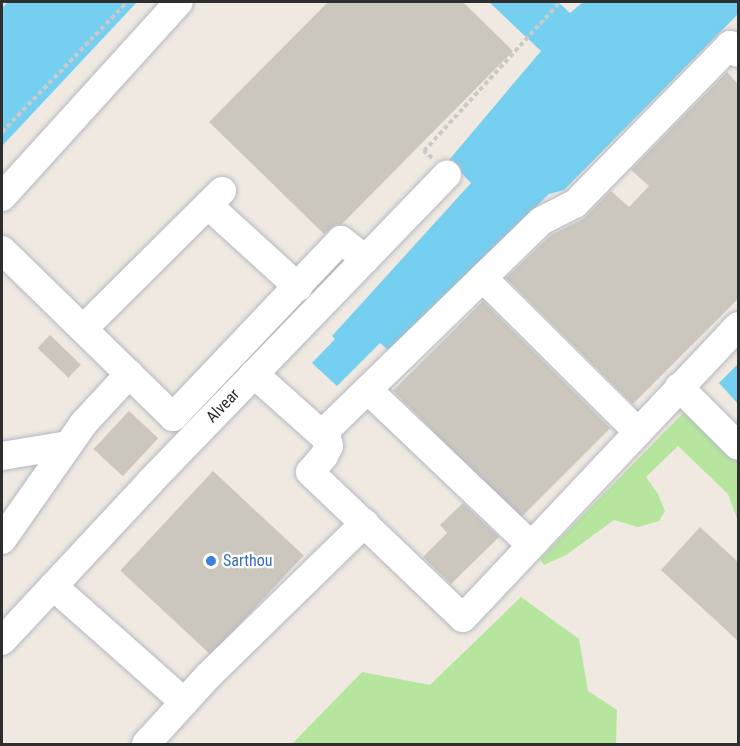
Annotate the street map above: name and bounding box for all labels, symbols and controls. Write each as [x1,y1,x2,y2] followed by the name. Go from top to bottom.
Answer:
[202,385,244,427] street label: Alvear
[223,551,272,571] place label: Sarthou
[204,554,218,568] marker: Sarthou

